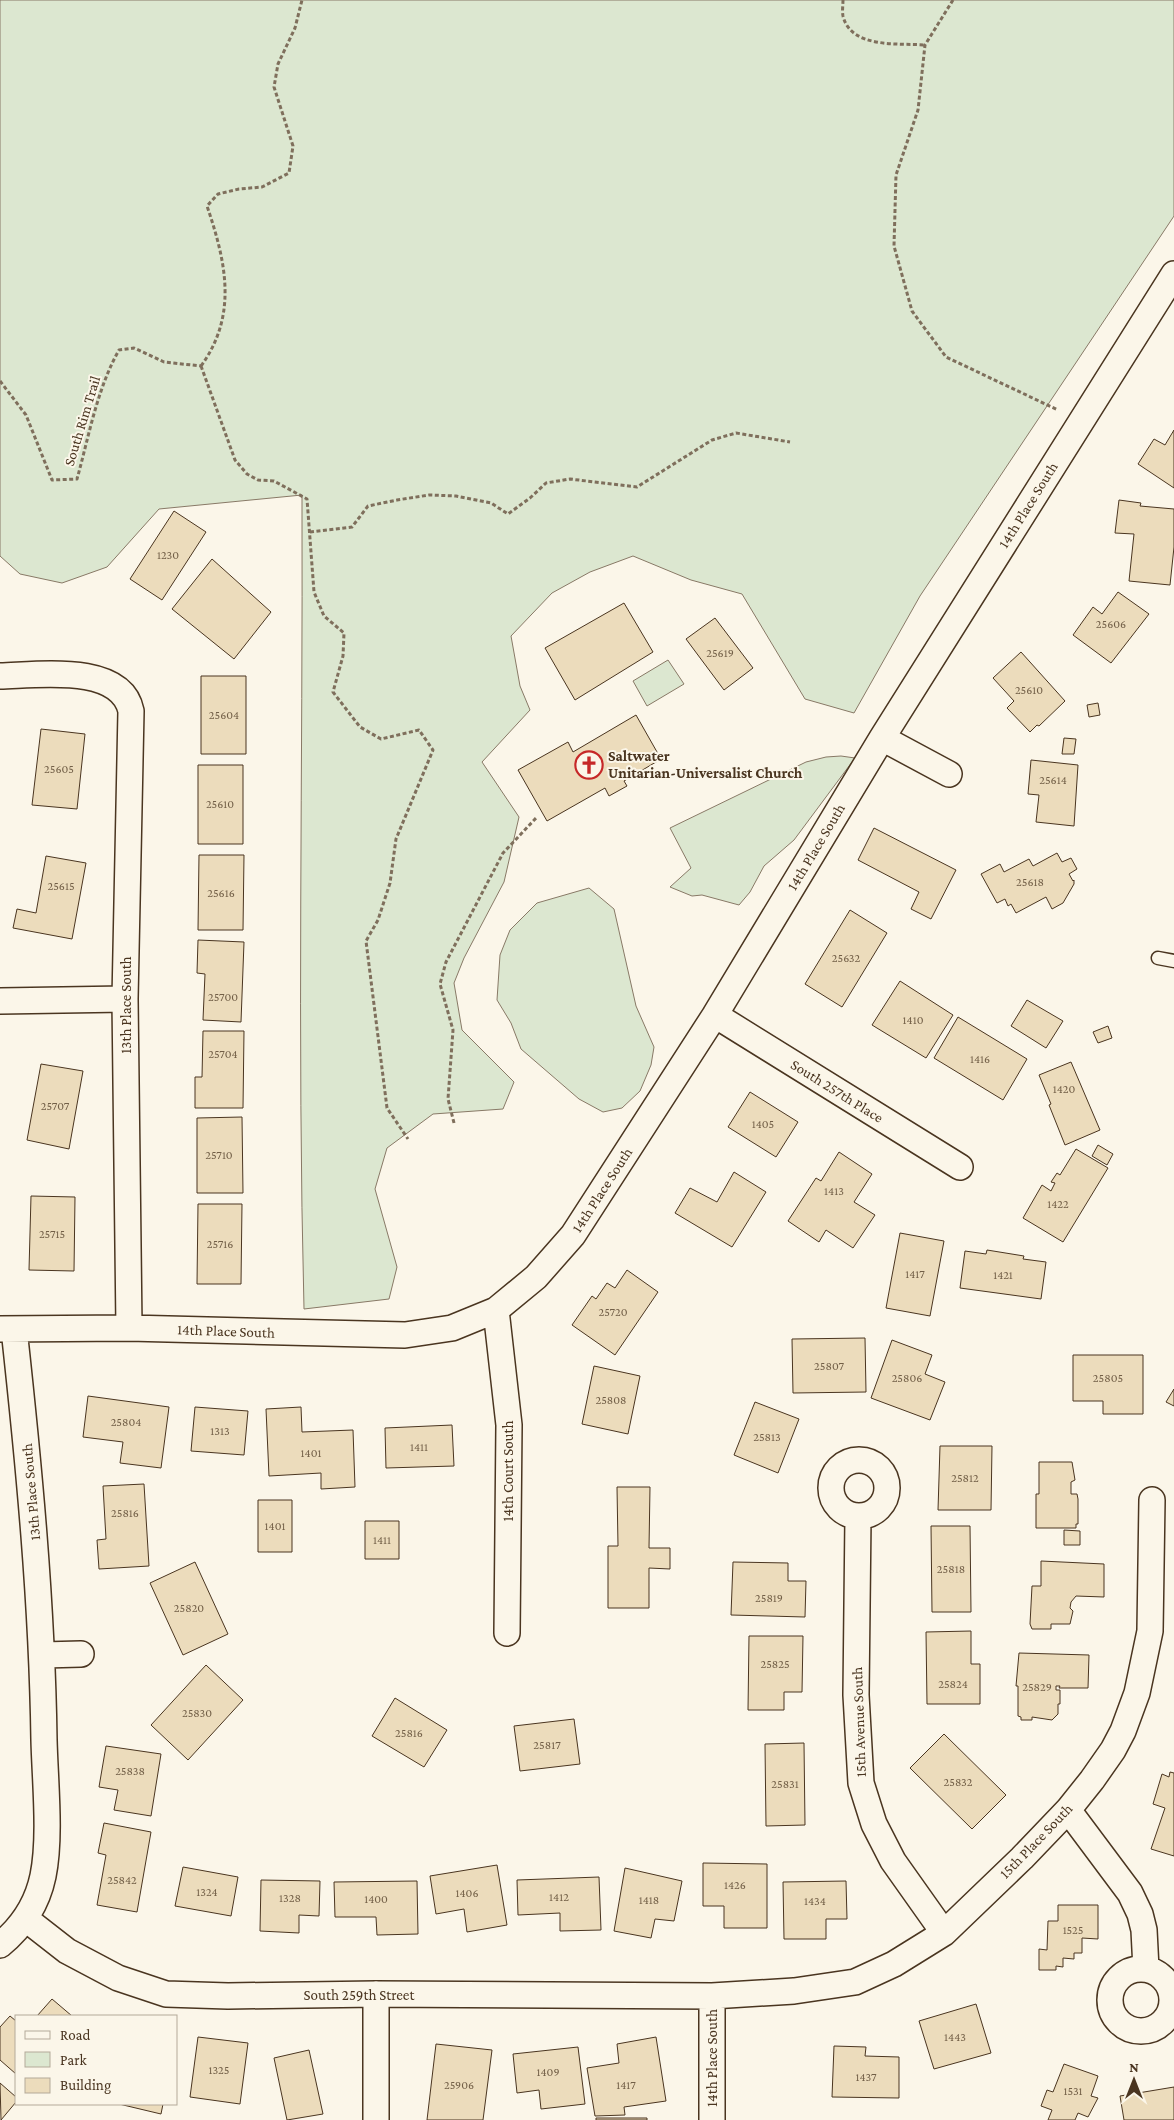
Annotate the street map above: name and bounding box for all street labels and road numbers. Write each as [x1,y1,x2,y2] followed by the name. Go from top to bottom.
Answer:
[61,374,103,468] street label: South Rim Trail
[995,459,1061,551] street label: 14th Place South
[784,801,848,893] street label: 14th Place South
[118,956,134,1054] street label: 13th Place South
[788,1056,886,1126] street label: South 257th Place
[569,1145,635,1235] street label: 14th Place South
[177,1321,275,1341] street label: 14th Place South
[500,1420,516,1522] street label: 14th Court South
[19,1443,43,1541] street label: 13th Place South
[849,1667,869,1777] street label: 15th Avenue South
[996,1800,1076,1882] street label: 15th Place South
[304,1987,415,2003] street label: South 259th Street
[704,2009,720,2107] street label: 14th Place South

